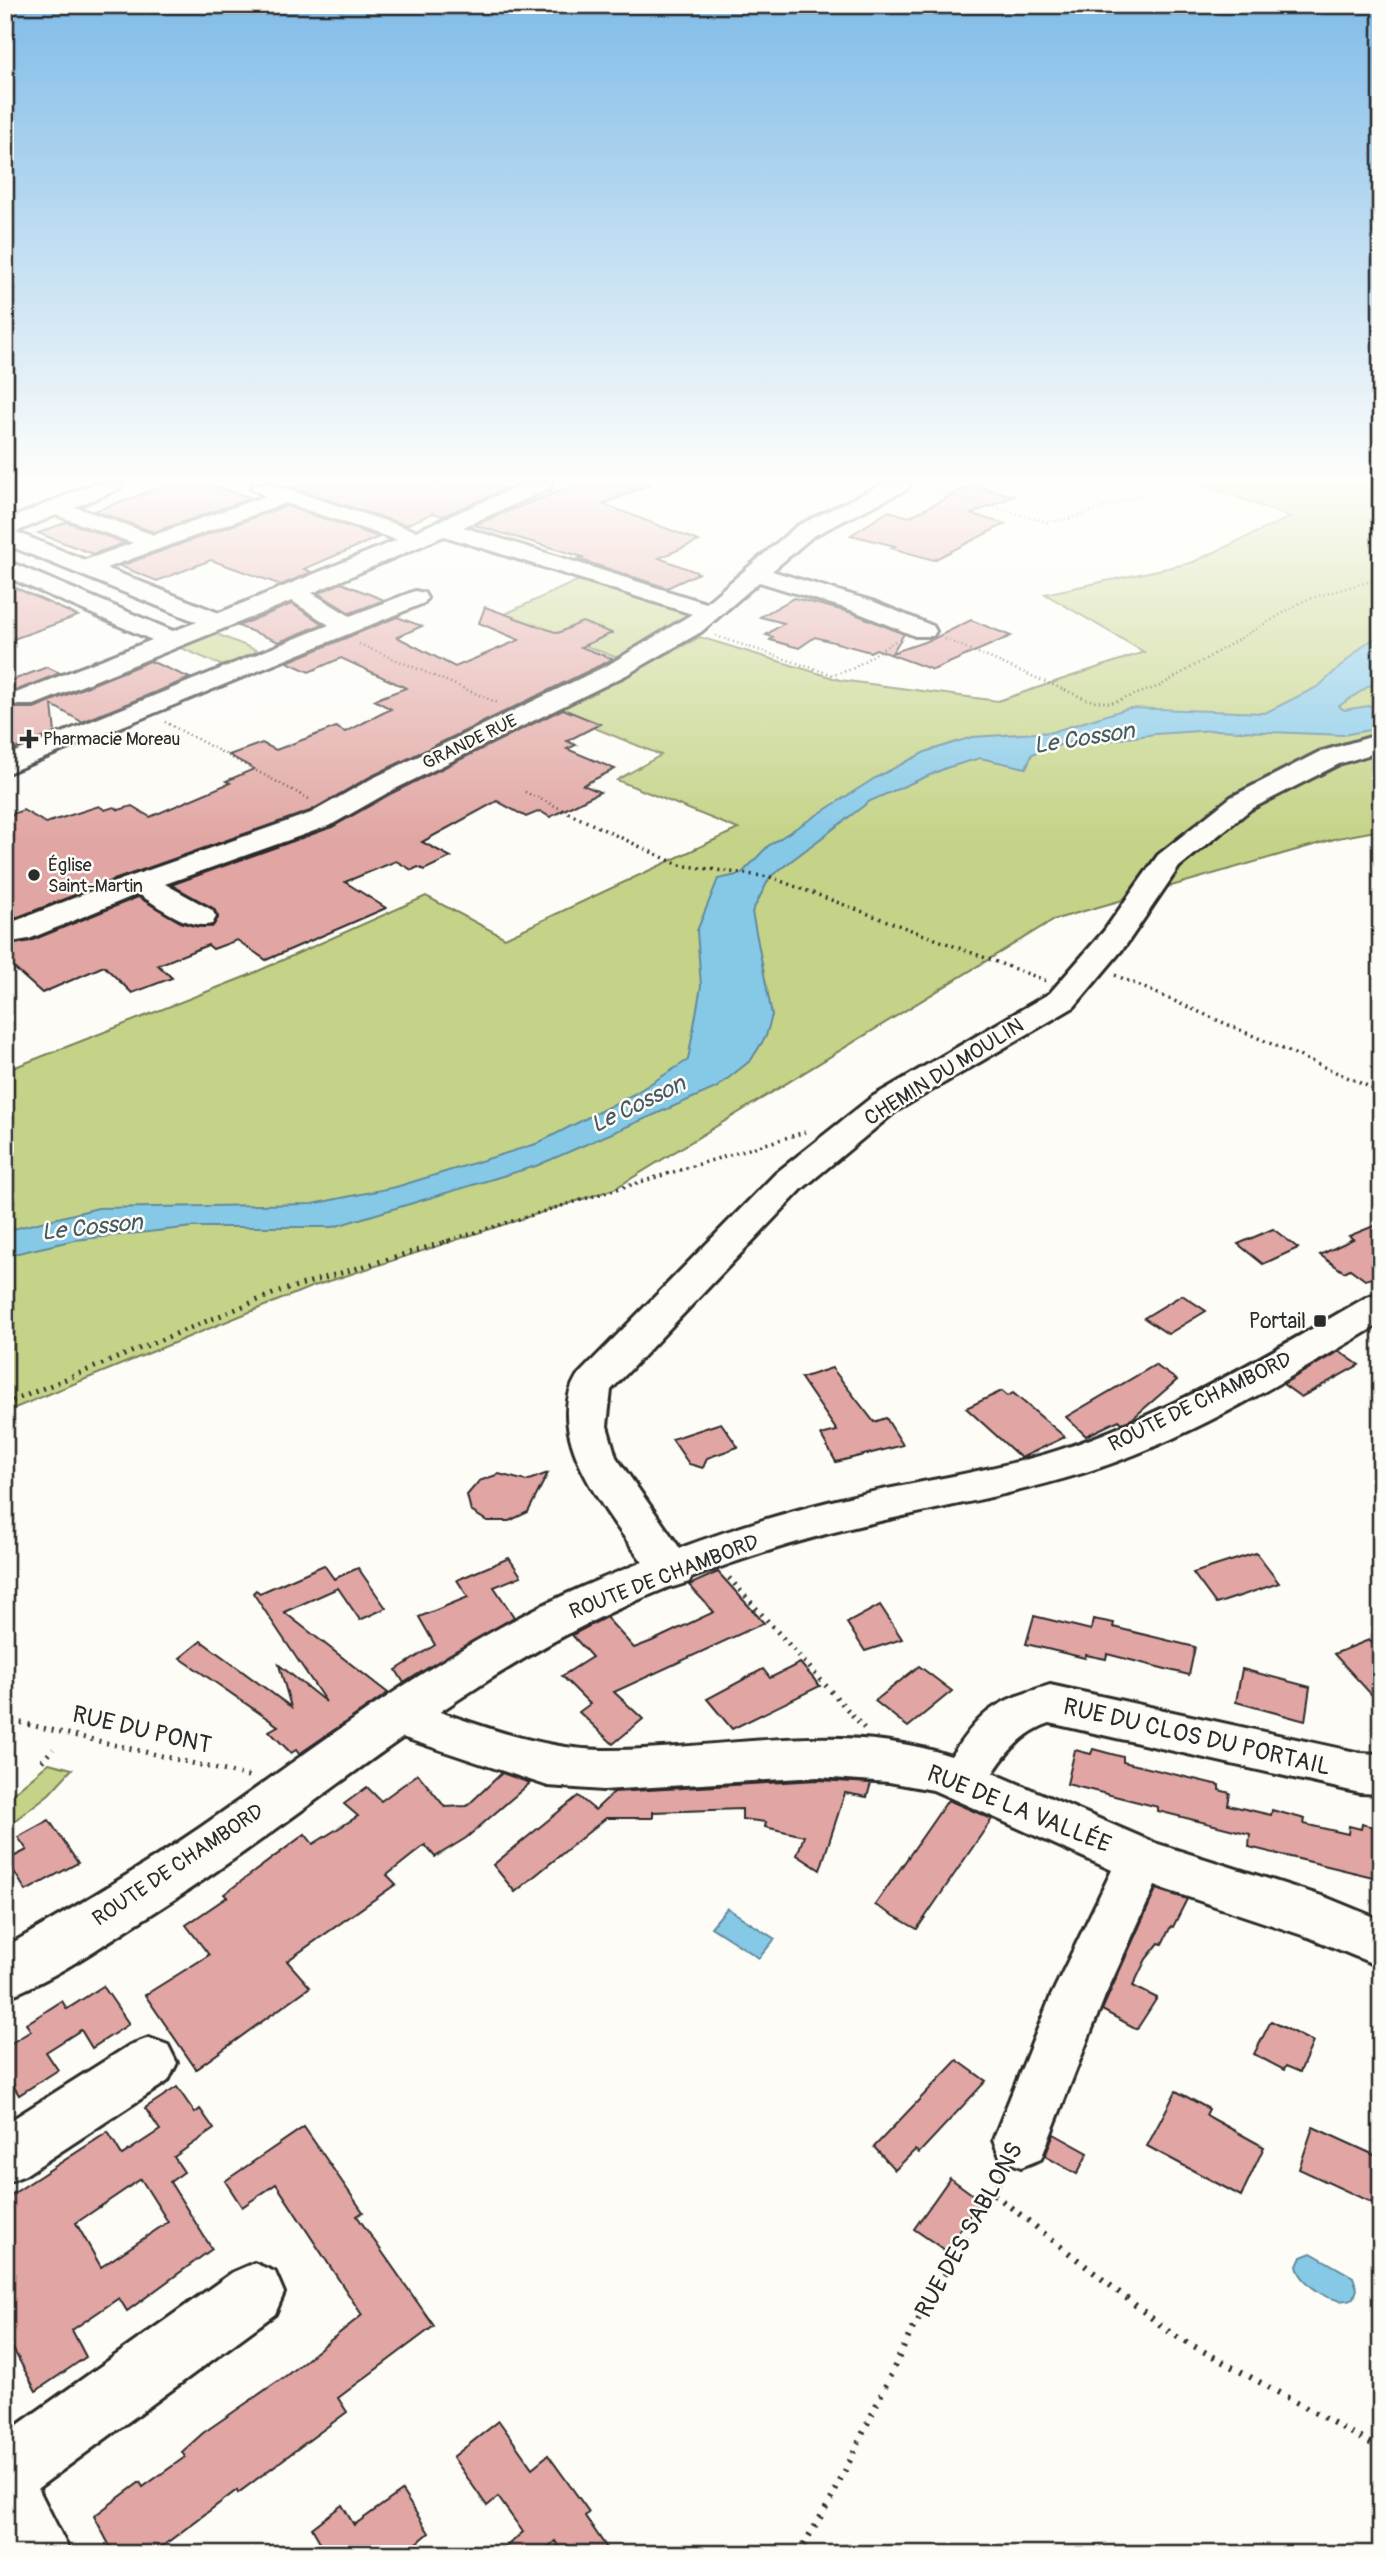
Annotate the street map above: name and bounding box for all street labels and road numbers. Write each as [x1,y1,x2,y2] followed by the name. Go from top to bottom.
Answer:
[419,709,521,775] street label: GRANDE RUE
[859,1012,1029,1132] street label: CHEMIN DU MOULIN
[1104,1346,1296,1458] street label: ROUTE DE CHAMBORD
[565,1528,763,1626] street label: ROUTE DE CHAMBORD
[1061,1692,1333,1782] street label: RUE DU CLOS DU PORTAIL
[70,1700,214,1760] street label: RUE DU PONT
[923,1759,1115,1859] street label: RUE DE LA VALLÉE
[87,1798,269,1932] street label: ROUTE DE CHAMBORD
[909,2137,1029,2323] street label: RUE DES SABLONS

